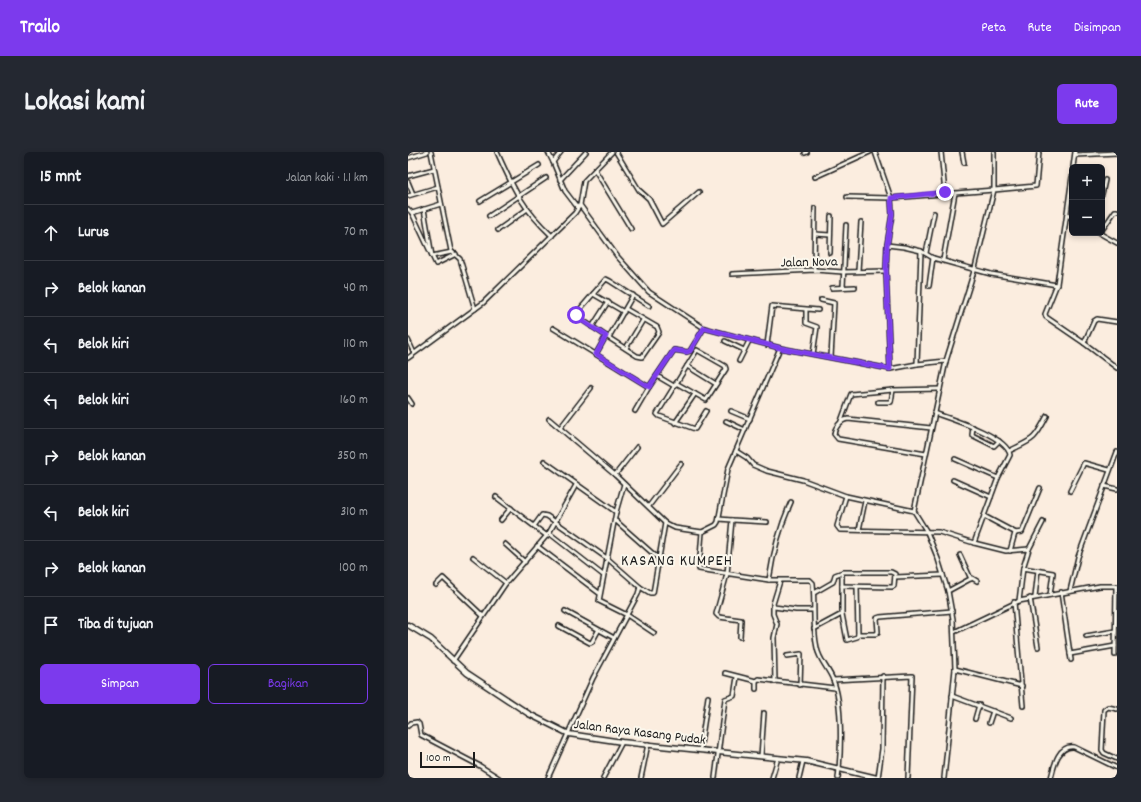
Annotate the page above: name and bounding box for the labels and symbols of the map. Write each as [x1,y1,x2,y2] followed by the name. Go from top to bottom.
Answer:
[936,183,954,201] route end
[780,252,838,273] street label: Jalan Nova
[567,306,585,324] route start
[621,550,733,573] district label: KASANG KUMPEH
[573,715,707,751] street label: Jalan Raya Kasang Pudak
[420,750,475,769] scale bar

